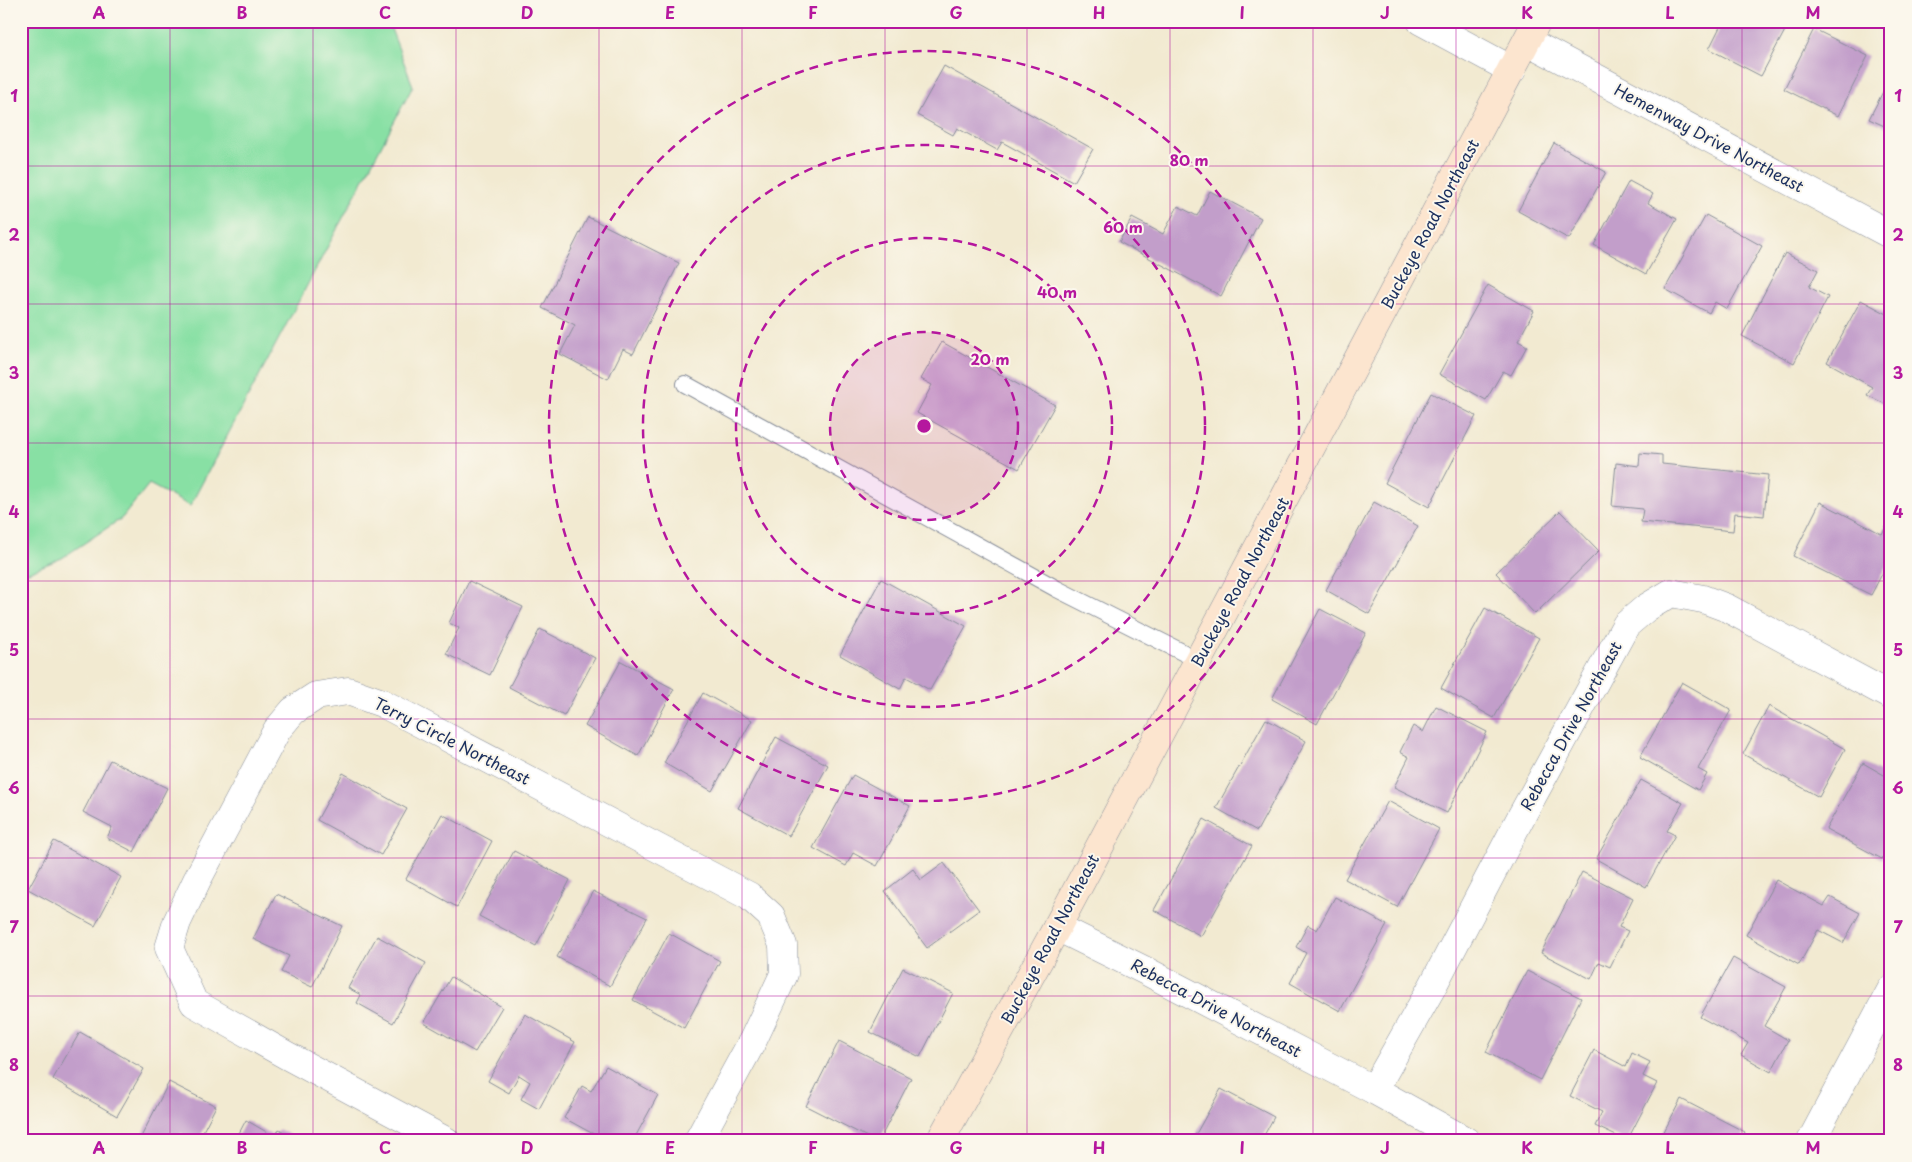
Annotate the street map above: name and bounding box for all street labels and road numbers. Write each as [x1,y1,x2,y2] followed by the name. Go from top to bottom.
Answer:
[1610,77,1809,197] street label: Hemenway Drive Northeast
[1374,134,1484,313] street label: Buckeye Road Northeast
[1184,492,1294,671] street label: Buckeye Road Northeast
[1513,636,1627,815] street label: Rebecca Drive Northeast
[370,690,535,790] street label: Terry Circle Northeast
[994,849,1104,1028] street label: Buckeye Road Northeast
[1127,952,1306,1062] street label: Rebecca Drive Northeast

